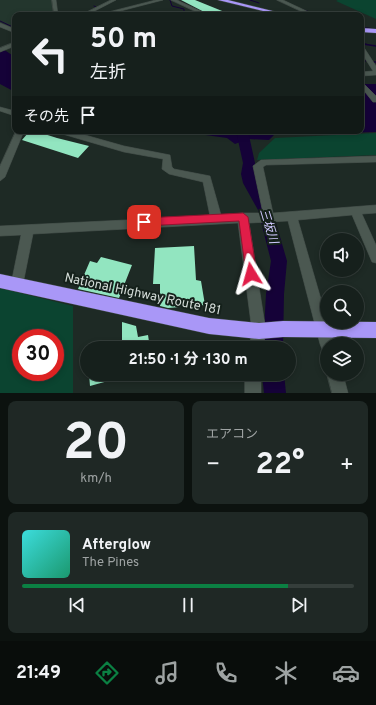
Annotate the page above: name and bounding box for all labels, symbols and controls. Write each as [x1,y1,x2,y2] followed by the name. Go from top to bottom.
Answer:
[90,22,157,58] text: 50 m
[24,28,76,80] icon: left
[90,62,126,85] text: 左折
[77,104,99,126] icon: arrive
[24,108,69,127] text: その先
[127,205,161,239] pin
[255,207,282,248] water label: 三坂川
[133,211,155,233] icon: arrive
[320,233,364,381] map controls
[320,233,364,277] button: sound
[230,253,272,295] position arrow
[63,271,222,319] street label: National Highway Route 181
[320,285,364,329] button: search
[12,329,64,381] speed limit sign: 30
[320,337,364,381] button: layers
[128,351,248,370] text: 21:50 · 1 分 · 130 m
[63,412,129,478] text: 20
[206,427,258,443] text: エアコン
[255,447,305,484] text: 22°
[206,452,220,479] text: −
[340,452,354,479] text: +
[80,471,112,487] text: km/h
[82,536,151,555] text: Afterglow
[82,555,139,571] text: The Pines
[66,594,88,616] icon: previous
[177,594,199,616] icon: pause
[288,594,310,616] icon: next
[93,659,121,687] icon: directions
[153,659,181,687] icon: music
[212,659,240,687] icon: phone
[272,659,300,687] icon: climate
[332,659,360,687] icon: car
[16,662,61,685] text: 21:49

